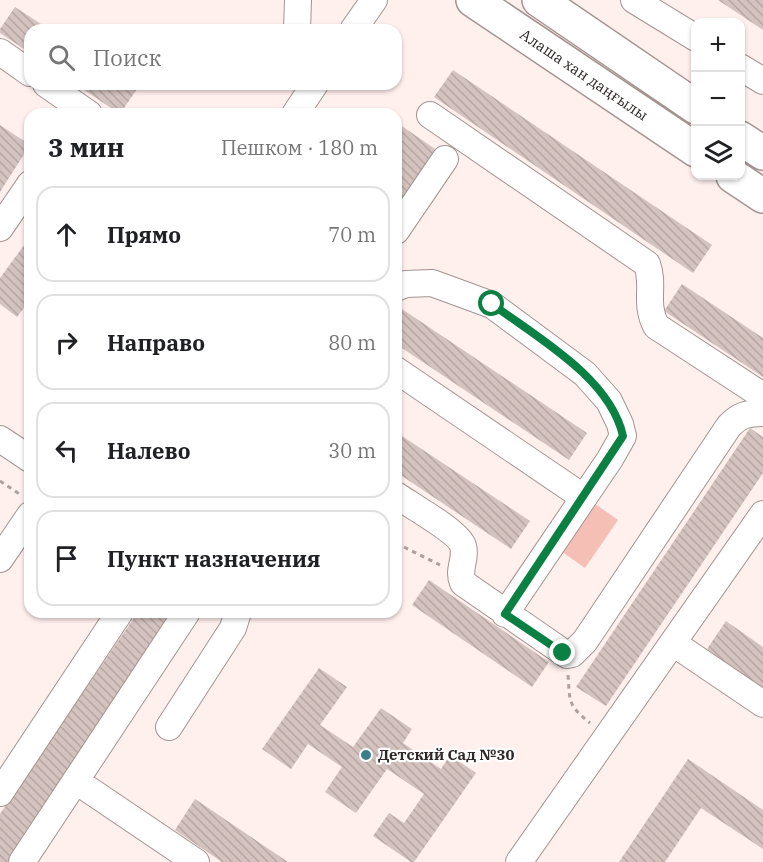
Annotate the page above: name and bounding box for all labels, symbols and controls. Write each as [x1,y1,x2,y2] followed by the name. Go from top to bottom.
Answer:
[691,18,745,180] map controls
[691,18,745,72] button: +
[24,24,402,90] search box
[517,25,652,125] street label: Алаша хан даңғылы
[45,41,78,74] icon: search
[93,43,161,72] text: Поиск
[691,72,745,126] button: −
[691,126,745,180] button: layers
[48,130,124,164] text: 3 мин
[221,134,378,161] text: Пешком · 180 m
[50,218,83,251] icon: ahead
[107,220,181,249] text: Прямо
[328,221,376,248] text: 70 m
[478,290,504,316] route start
[50,326,83,359] icon: right
[107,328,205,357] text: Направо
[328,329,376,356] text: 80 m
[50,434,83,467] icon: left
[107,436,191,465] text: Налево
[328,437,376,464] text: 30 m
[50,542,83,575] icon: arrive
[107,544,321,573] text: Пункт назначения
[549,639,575,665] route end
[378,745,515,764] place label: Детский Сад №30
[359,748,373,762] marker: Детский Сад №30

